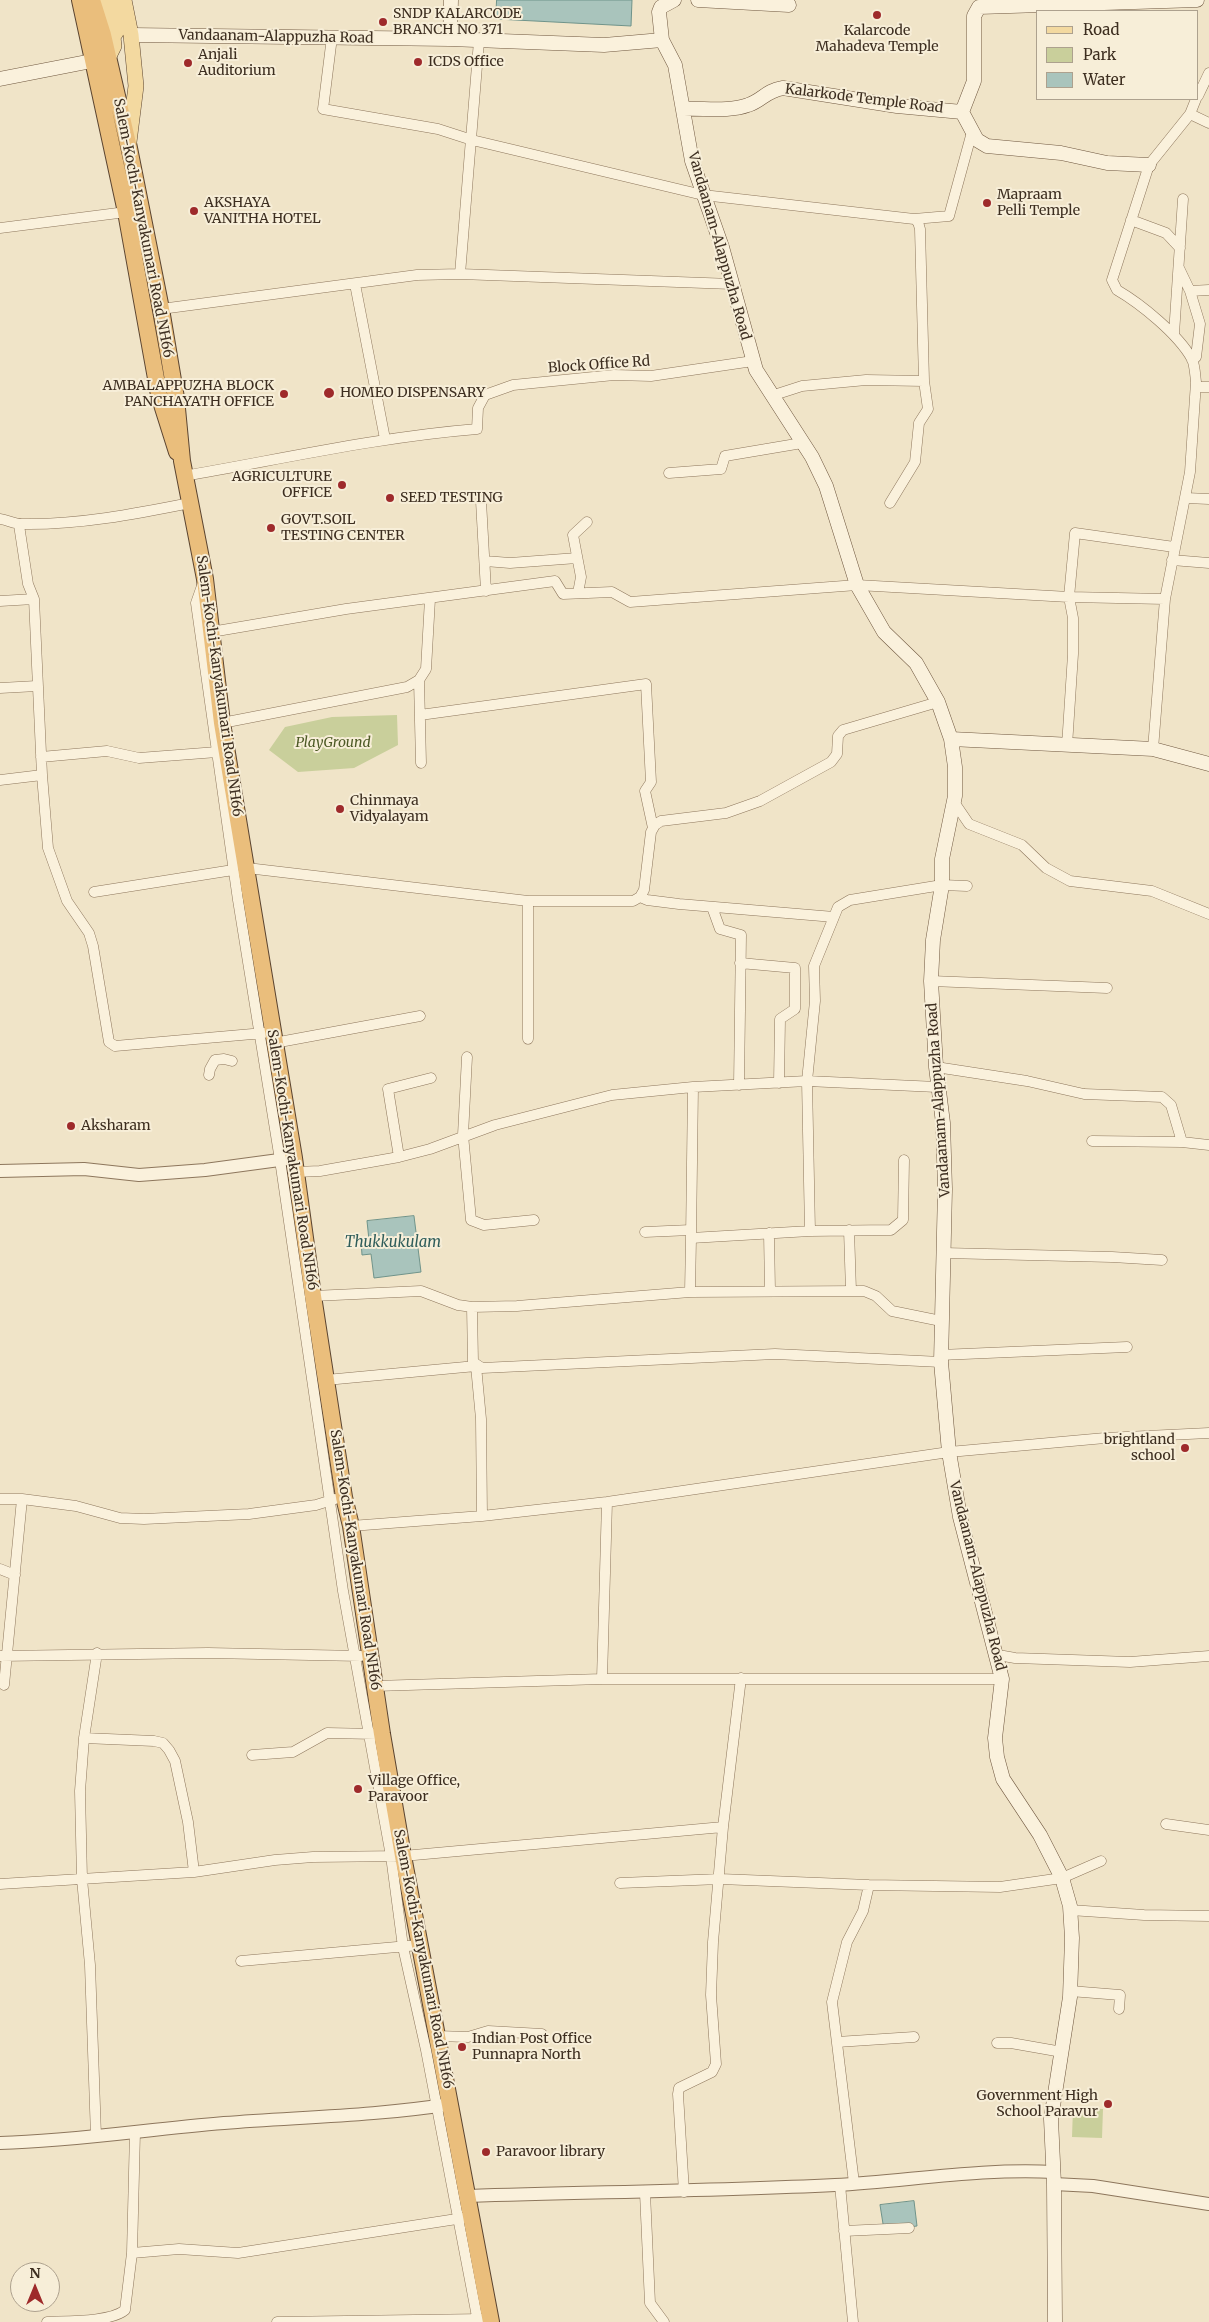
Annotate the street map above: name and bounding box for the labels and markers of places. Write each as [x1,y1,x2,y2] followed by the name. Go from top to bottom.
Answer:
[393,6,522,38] place label: SNDP KALARCODE BRANCH NO 371
[871,9,883,21] marker: Kalarcode Mahadeva Temple
[377,16,389,28] marker: SNDP KALARCODE BRANCH NO 371
[815,23,939,56] place label: Kalarcode Mahadeva Temple
[198,47,276,80] place label: Anjali Auditorium
[428,54,504,70] place label: ICDS Office
[412,56,424,68] marker: ICDS Office
[182,57,194,69] marker: Anjali Auditorium
[997,187,1080,220] place label: Mapraam Pelli Temple
[204,195,321,228] place label: AKSHAYA VANITHA HOTEL
[981,197,993,209] marker: Mapraam Pelli Temple
[188,205,200,217] marker: AKSHAYA VANITHA HOTEL
[102,378,274,411] place label: AMBALAPPUZHA BLOCK PANCHAYATH OFFICE
[340,385,485,401] place label: HOMEO DISPENSARY
[322,386,336,400] marker: HOMEO DISPENSARY
[278,388,290,400] marker: AMBALAPPUZHA BLOCK PANCHAYATH OFFICE
[232,469,332,502] place label: AGRICULTURE OFFICE
[336,479,348,491] marker: AGRICULTURE OFFICE
[400,490,503,506] place label: SEED TESTING
[384,492,396,504] marker: SEED TESTING
[281,512,405,544] place label: GOVT.SOIL TESTING CENTER
[265,522,277,534] marker: GOVT.SOIL TESTING CENTER
[350,793,429,826] place label: Chinmaya Vidyalayam
[334,803,346,815] marker: Chinmaya Vidyalayam
[81,1118,151,1134] place label: Aksharam
[65,1120,77,1132] marker: Aksharam
[1104,1432,1175,1464] place label: brightland school
[1179,1442,1191,1454] marker: brightland school
[368,1773,460,1805] place label: Village Office, Paravoor
[352,1783,364,1795] marker: Village Office, Paravoor
[472,2031,592,2064] place label: Indian Post Office Punnapra North
[456,2041,468,2053] marker: Indian Post Office Punnapra North
[977,2088,1098,2120] place label: Government High School Paravur
[1102,2098,1114,2110] marker: Government High School Paravur
[496,2144,605,2160] place label: Paravoor library
[480,2146,492,2158] marker: Paravoor library

